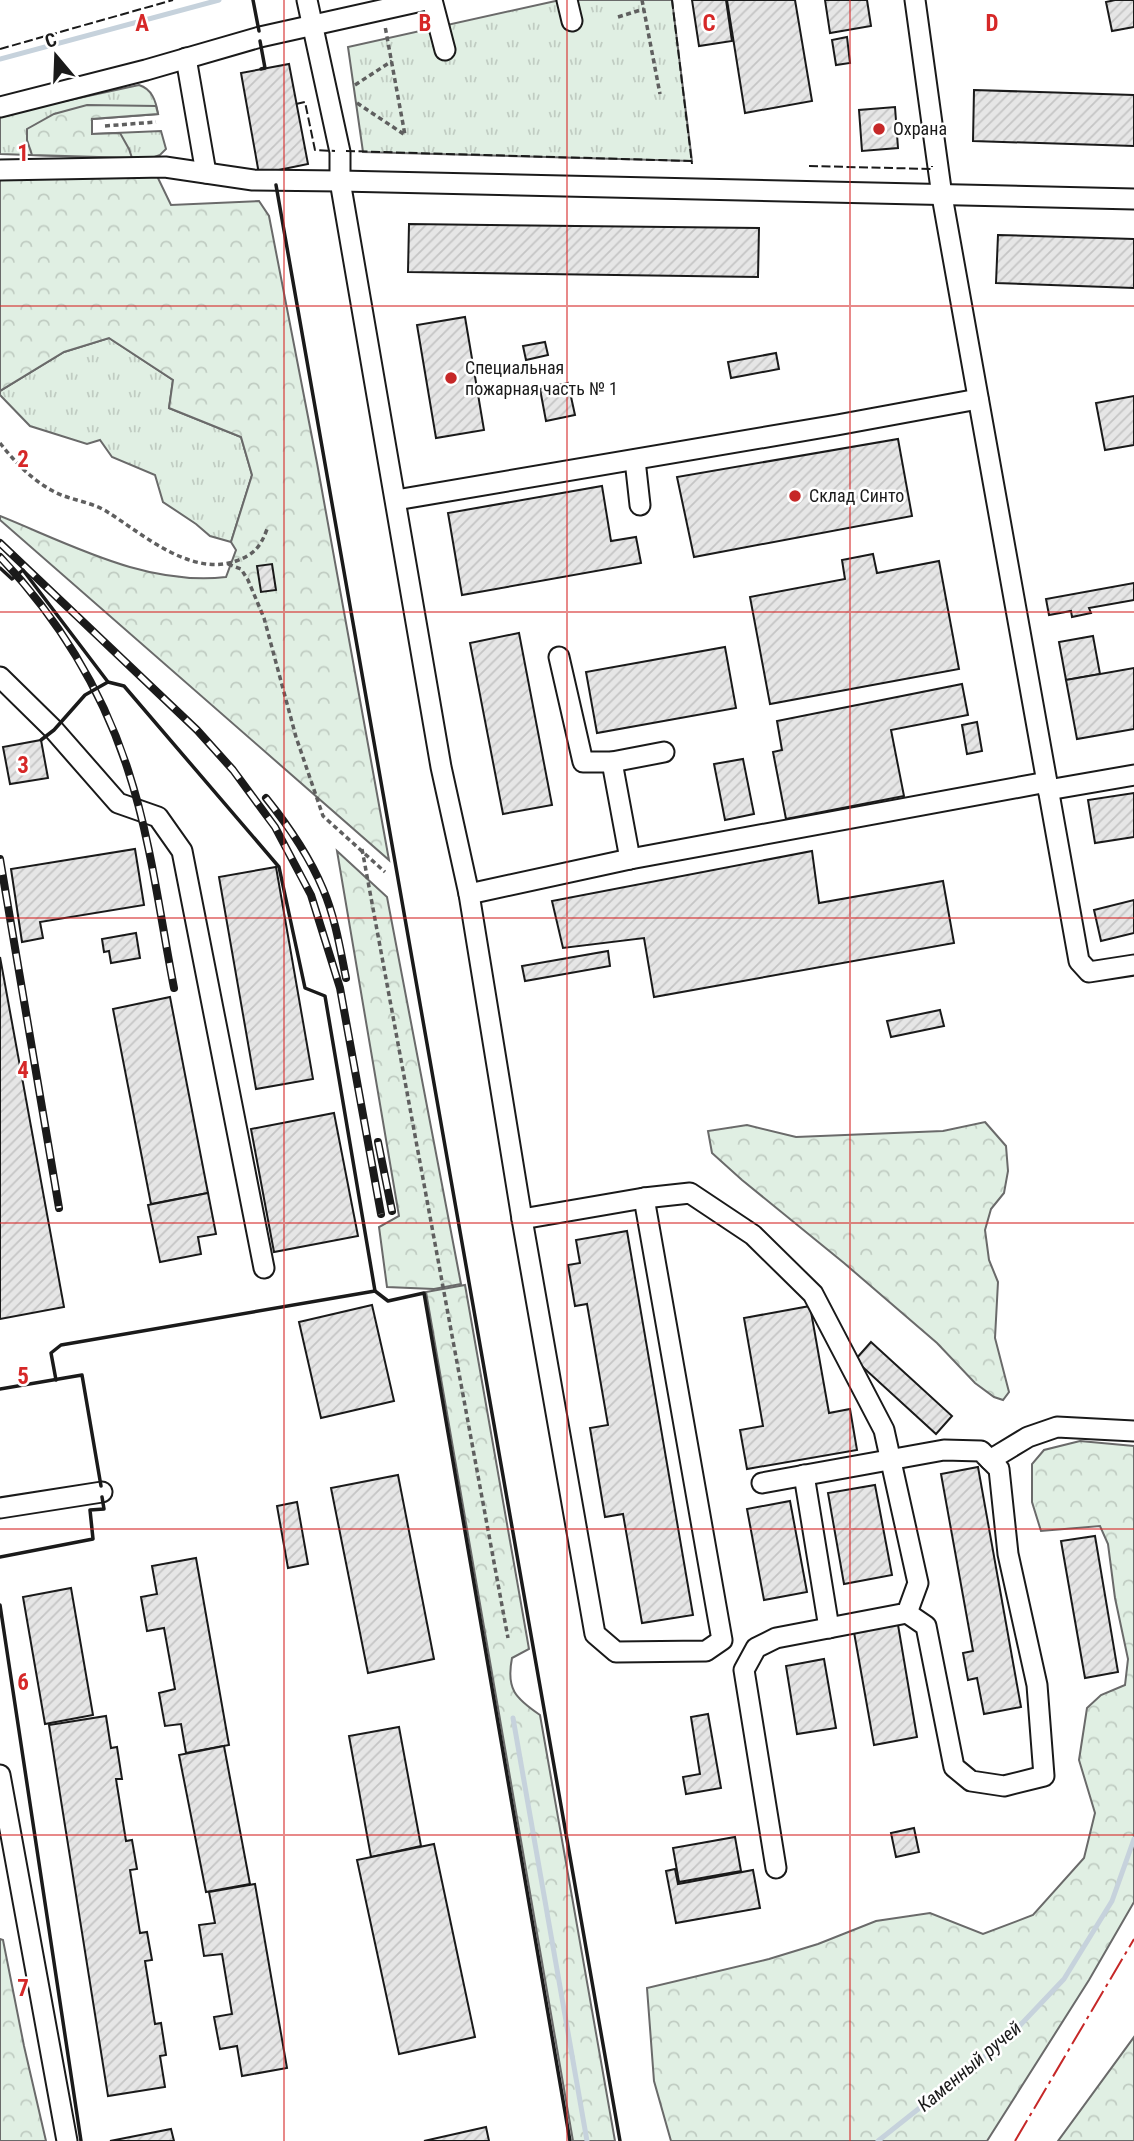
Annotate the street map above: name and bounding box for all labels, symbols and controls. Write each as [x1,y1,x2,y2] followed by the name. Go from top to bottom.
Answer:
[135,10,149,37] text: A
[419,10,431,37] text: B
[702,10,716,37] text: C
[986,10,999,37] text: D
[21,21,91,91] north arrow
[42,28,60,53] text: С
[893,118,947,139] place label: Охрана
[871,121,887,137] marker: Охрана
[17,140,29,167] text: 1
[465,357,618,399] place label: Специальная пожарная часть № 1
[443,370,459,386] marker: Специальная пожарная часть № 1
[17,446,29,473] text: 2
[809,485,904,506] place label: Склад Синто
[787,488,803,504] marker: Склад Синто
[17,752,29,779] text: 3
[17,1057,29,1084] text: 4
[17,1363,29,1390] text: 5
[17,1669,29,1696] text: 6
[17,1975,29,2002] text: 7
[913,2016,1026,2116] water label: Каменный ручей

